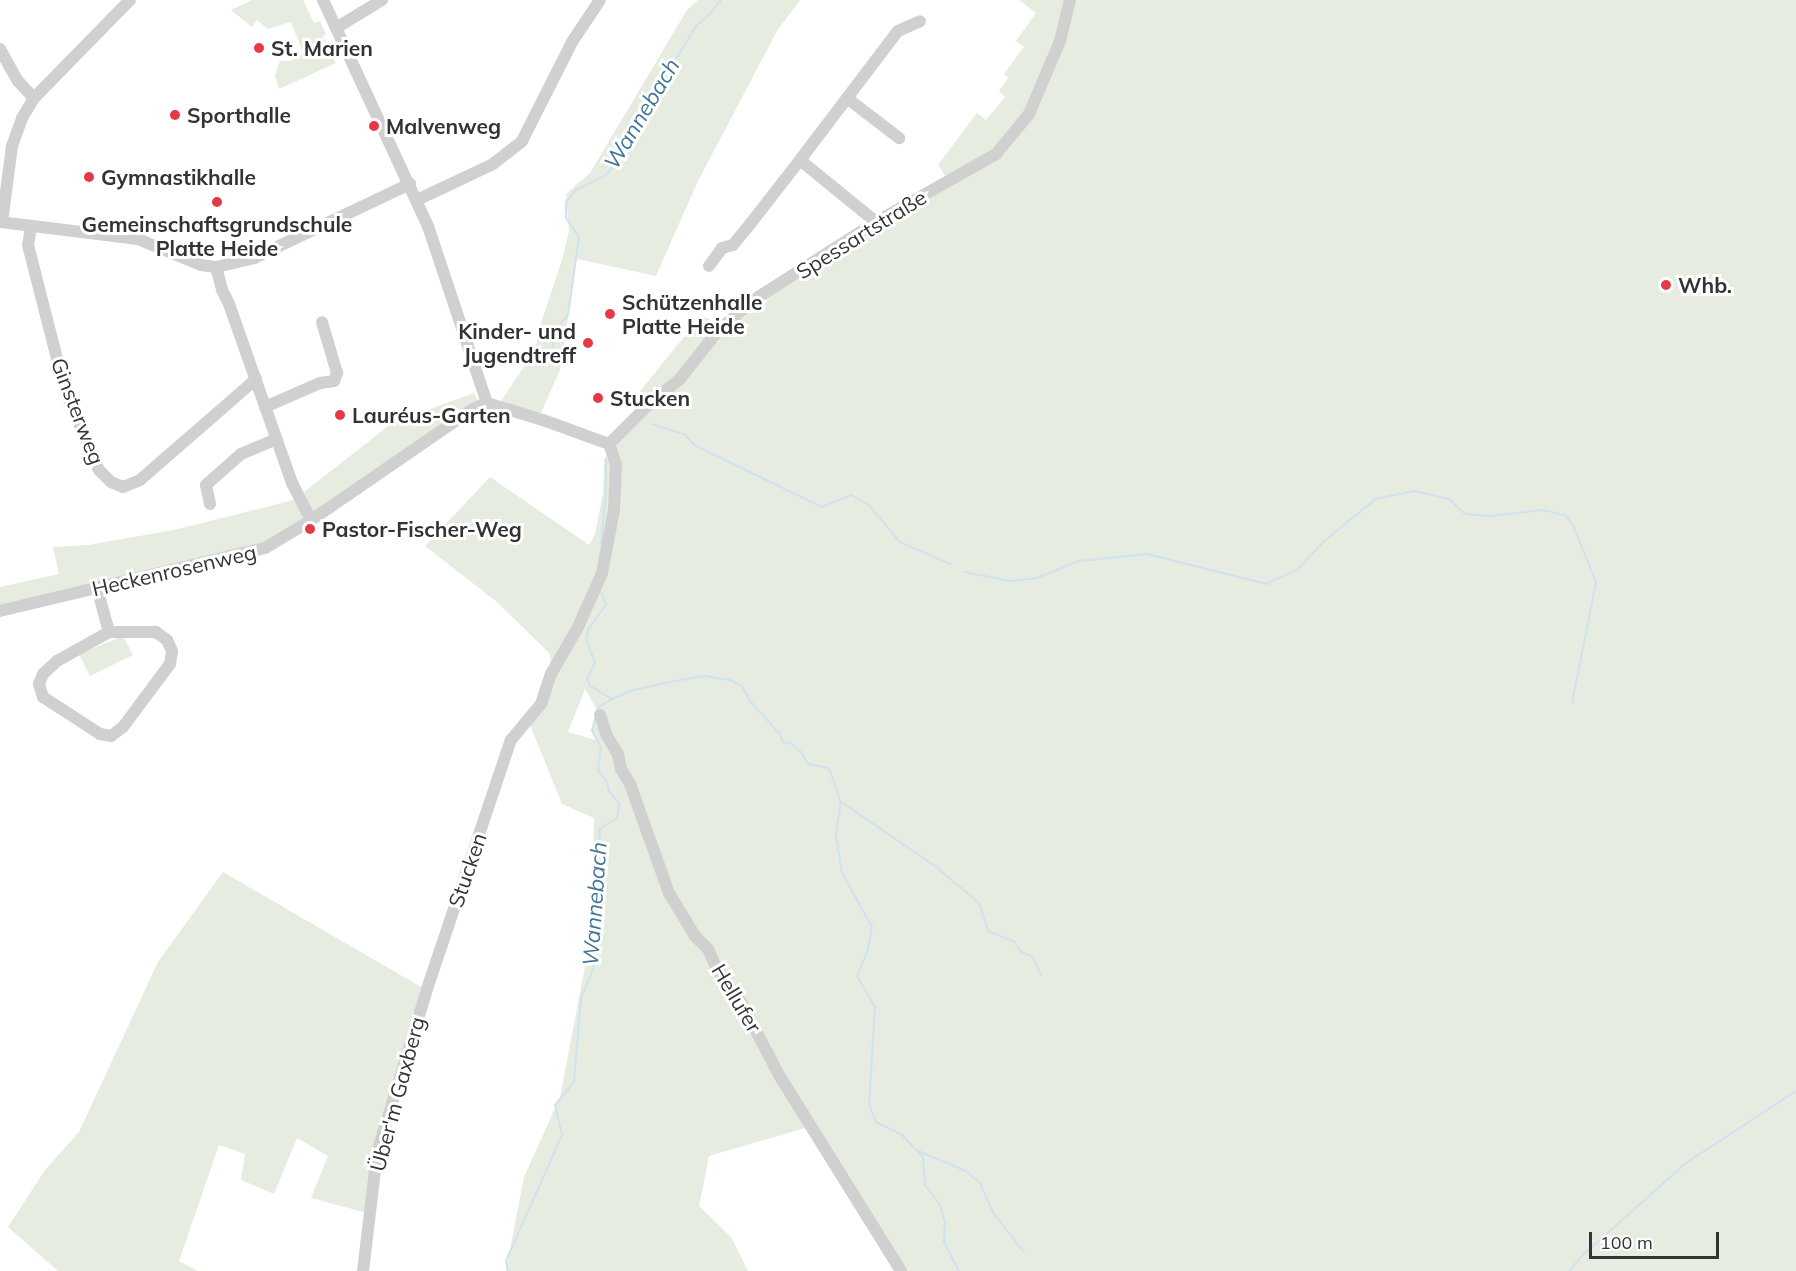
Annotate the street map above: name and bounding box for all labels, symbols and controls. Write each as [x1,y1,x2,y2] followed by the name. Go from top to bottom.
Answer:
[271,35,373,61] place label: St. Marien
[252,41,266,55] marker: St. Marien
[599,54,685,174] water label: Wannebach
[187,102,291,128] place label: Sporthalle
[168,108,182,122] marker: Sporthalle
[386,113,501,139] place label: Malvenweg
[367,119,381,133] marker: Malvenweg
[101,164,256,190] place label: Gymnastikhalle
[82,170,96,184] marker: Gymnastikhalle
[791,184,931,284] street label: Spessartstraße
[210,195,224,209] marker: Gemeinschaftsgrundschule Platte Heide
[82,211,352,261] place label: Gemeinschaftsgrundschule Platte Heide
[1678,272,1732,298] place label: Whb.
[1659,278,1673,292] marker: Whb.
[622,289,762,339] place label: Schützenhalle Platte Heide
[603,307,617,321] marker: Schützenhalle Platte Heide
[458,318,576,368] place label: Kinder- und Jugendtreff
[581,336,595,350] marker: Kinder- und Jugendtreff
[46,354,110,468] street label: Ginsterweg
[610,385,690,411] place label: Stucken
[591,391,605,405] marker: Stucken
[352,402,511,428] place label: Lauréus-Garten
[333,408,347,422] marker: Lauréus-Garten
[322,516,522,542] place label: Pastor-Fischer-Weg
[303,522,317,536] marker: Pastor-Fischer-Weg
[89,539,259,601] street label: Heckenrosenweg
[443,829,491,911] street label: Stucken
[577,841,613,967] water label: Wannebach
[707,959,767,1037] street label: Hellufer
[364,1014,430,1174] street label: Über'm Gaxberg
[1592,1220,1722,1258] scale bar
[1600,1231,1653,1254] text: 100 m

